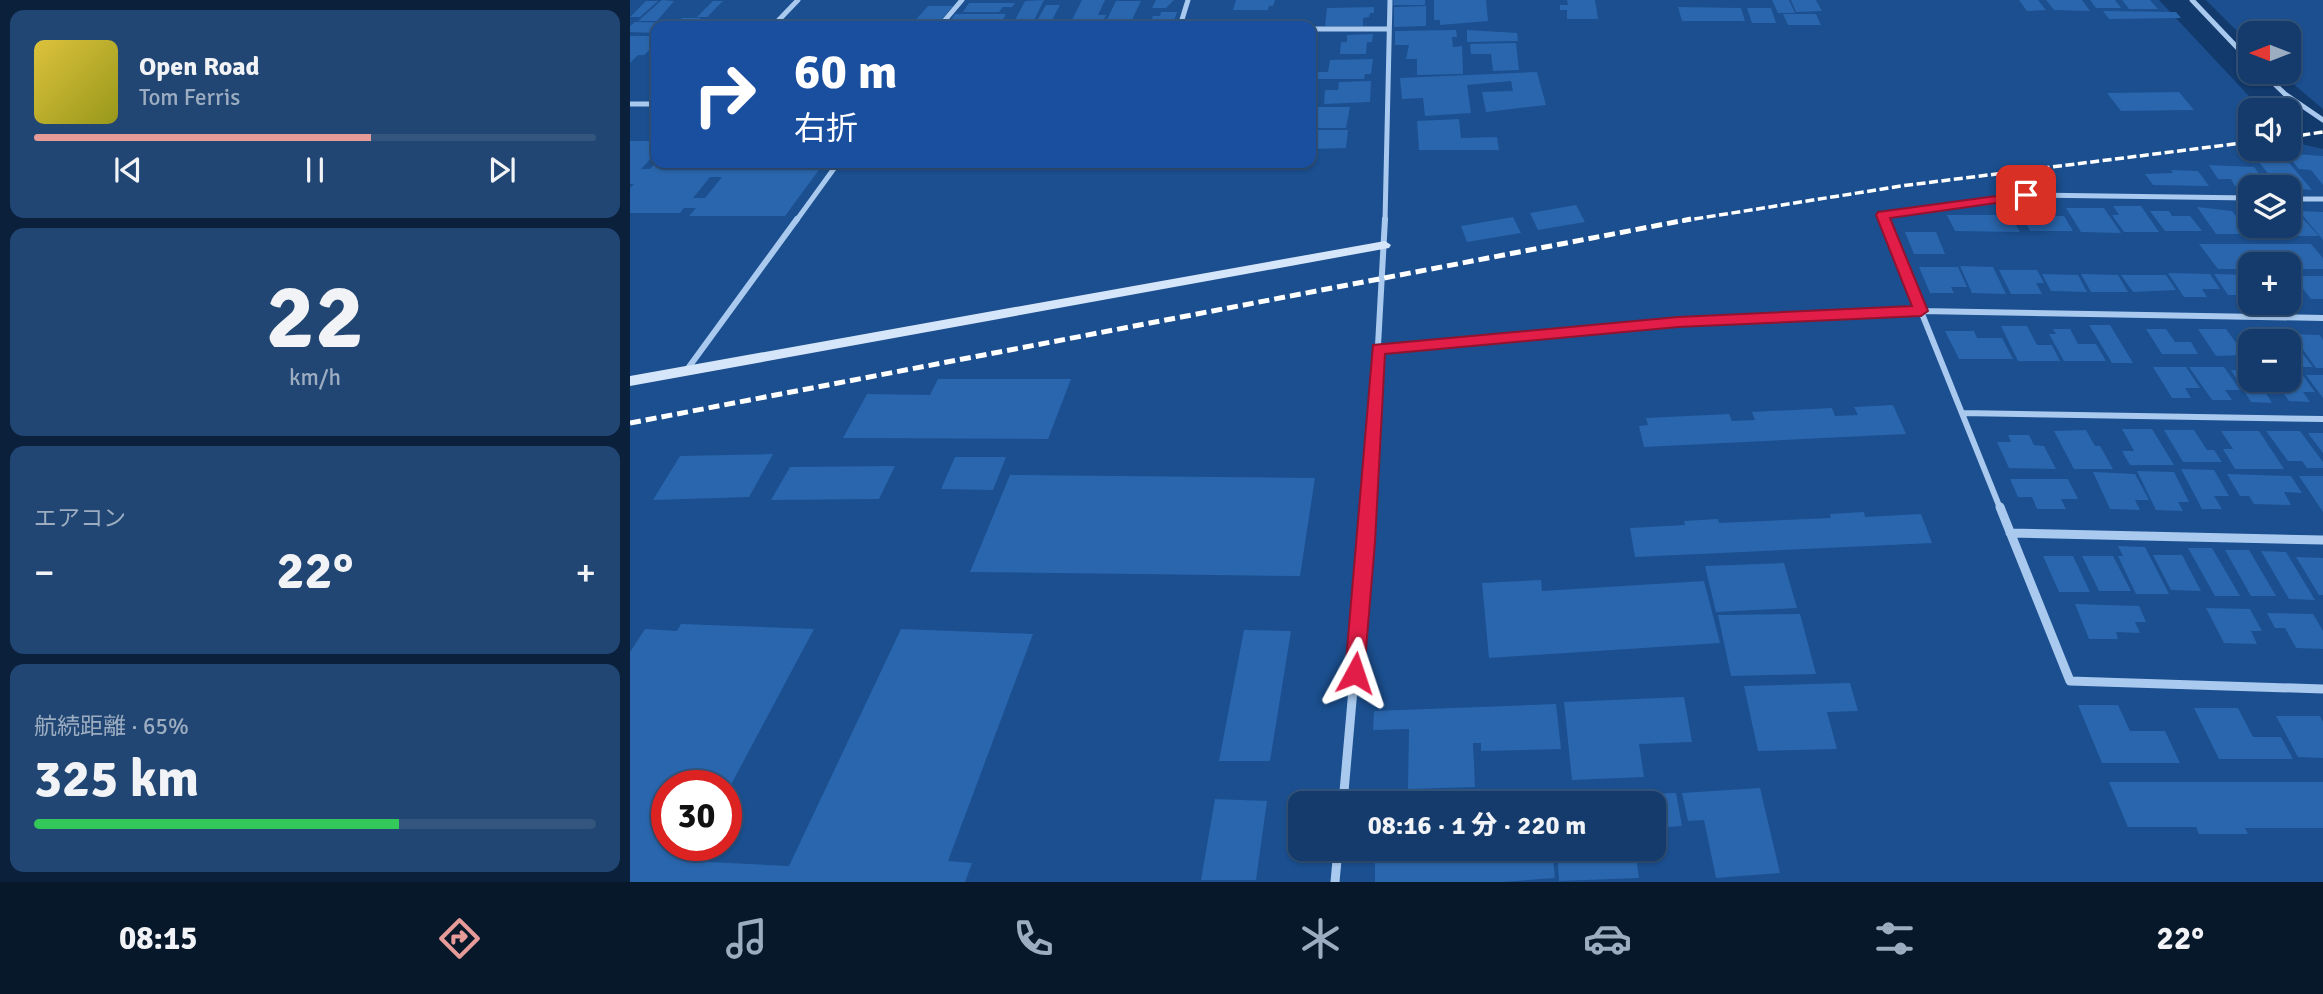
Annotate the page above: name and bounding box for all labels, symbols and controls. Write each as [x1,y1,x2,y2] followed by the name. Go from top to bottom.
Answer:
[2238,21,2301,84] north arrow
[2238,21,2301,392] map controls
[794,42,897,102] text: 60 m
[679,49,770,140] icon: right
[139,51,260,83] text: Open Road
[139,83,240,112] text: Tom Ferris
[2238,98,2301,161] button: sound
[794,109,858,148] text: 右折
[109,151,147,189] icon: previous
[296,151,334,189] icon: pause
[483,151,521,189] icon: next
[1996,165,2056,225] pin
[2238,175,2301,238] button: layers
[2007,176,2045,214] icon: arrive
[2238,252,2301,315] button: +
[266,261,364,374] text: 22
[2238,329,2301,392] button: −
[289,363,341,392] text: km/h
[34,504,126,533] text: エアコン
[277,539,353,603] text: 22°
[34,549,55,596] text: −
[575,549,596,596] text: +
[1318,636,1392,710] position arrow
[34,712,189,741] text: 航続距離 · 65%
[34,747,199,811] text: 325 km
[651,770,742,861] speed limit sign: 30
[1368,810,1586,842] text: 08:16 · 1 分 · 220 m
[435,914,484,963] icon: directions
[722,914,771,963] icon: music
[1009,914,1058,963] icon: phone
[1296,914,1345,963] icon: climate
[1583,914,1632,963] icon: car
[1870,914,1919,963] icon: filters
[119,919,197,958] text: 08:15
[2157,919,2204,958] text: 22°

